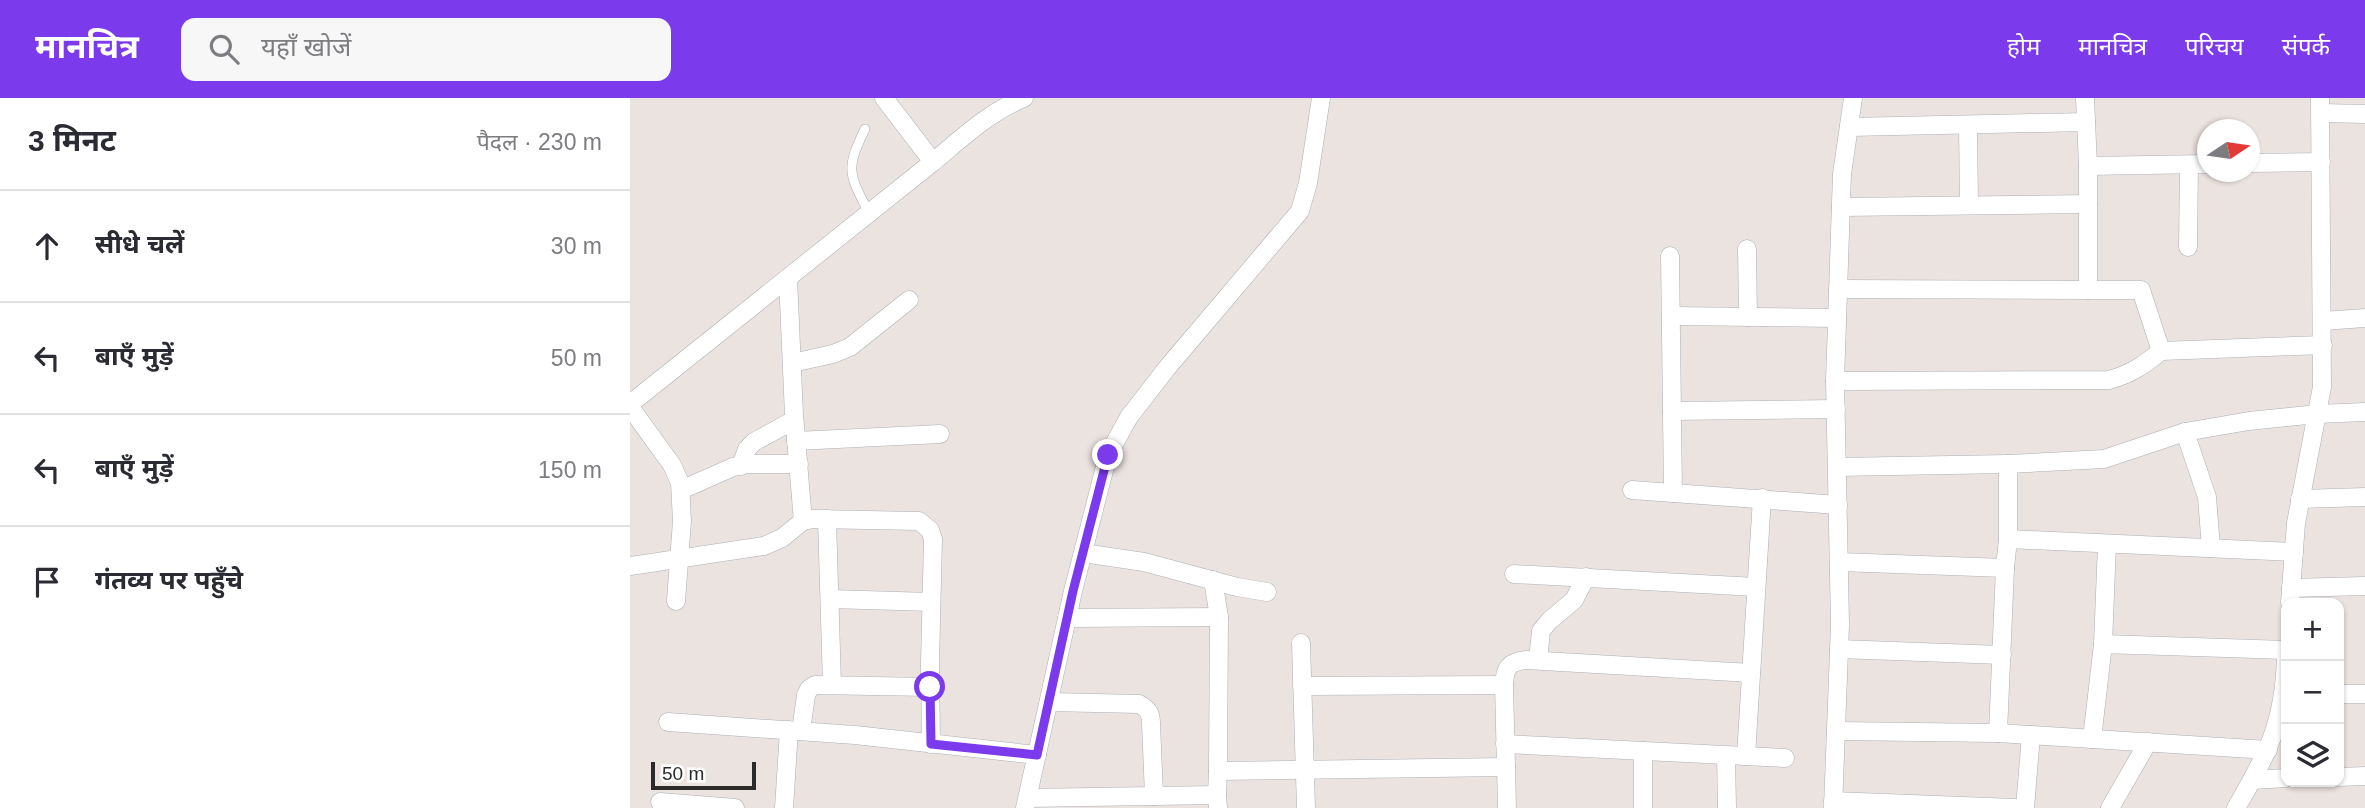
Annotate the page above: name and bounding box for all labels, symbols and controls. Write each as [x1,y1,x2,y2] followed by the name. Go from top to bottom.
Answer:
[181,18,671,81] search box
[35,28,139,65] text: मानचित्र
[205,30,243,68] icon: search
[261,32,351,62] text: यहाँ खोजें
[2007,33,2040,60] text: होम
[2078,33,2147,60] text: मानचित्र
[2185,33,2244,60] text: परिचय
[2282,33,2330,60] text: संपर्क
[2197,119,2260,182] north arrow
[28,124,116,157] text: 3 मिनट
[477,129,602,155] text: पैदल · 230 m
[28,227,66,265] icon: ahead
[95,229,184,259] text: सीधे चलें
[551,233,602,259] text: 30 m
[28,339,66,377] icon: left
[95,341,174,371] text: बाएँ मुड़ें
[551,345,602,371] text: 50 m
[1092,439,1123,470] route end
[28,451,66,489] icon: left
[95,453,174,483] text: बाएँ मुड़ें
[538,457,602,483] text: 150 m
[28,563,66,601] icon: arrive
[95,565,243,595] text: गंतव्य पर पहुँचे
[2281,598,2344,787] map controls
[2281,598,2344,661] button: +
[2281,661,2344,724] button: −
[914,671,945,702] route start
[2281,724,2344,787] button: layers
[651,759,756,791] scale bar
[662,763,704,784] text: 50 m

